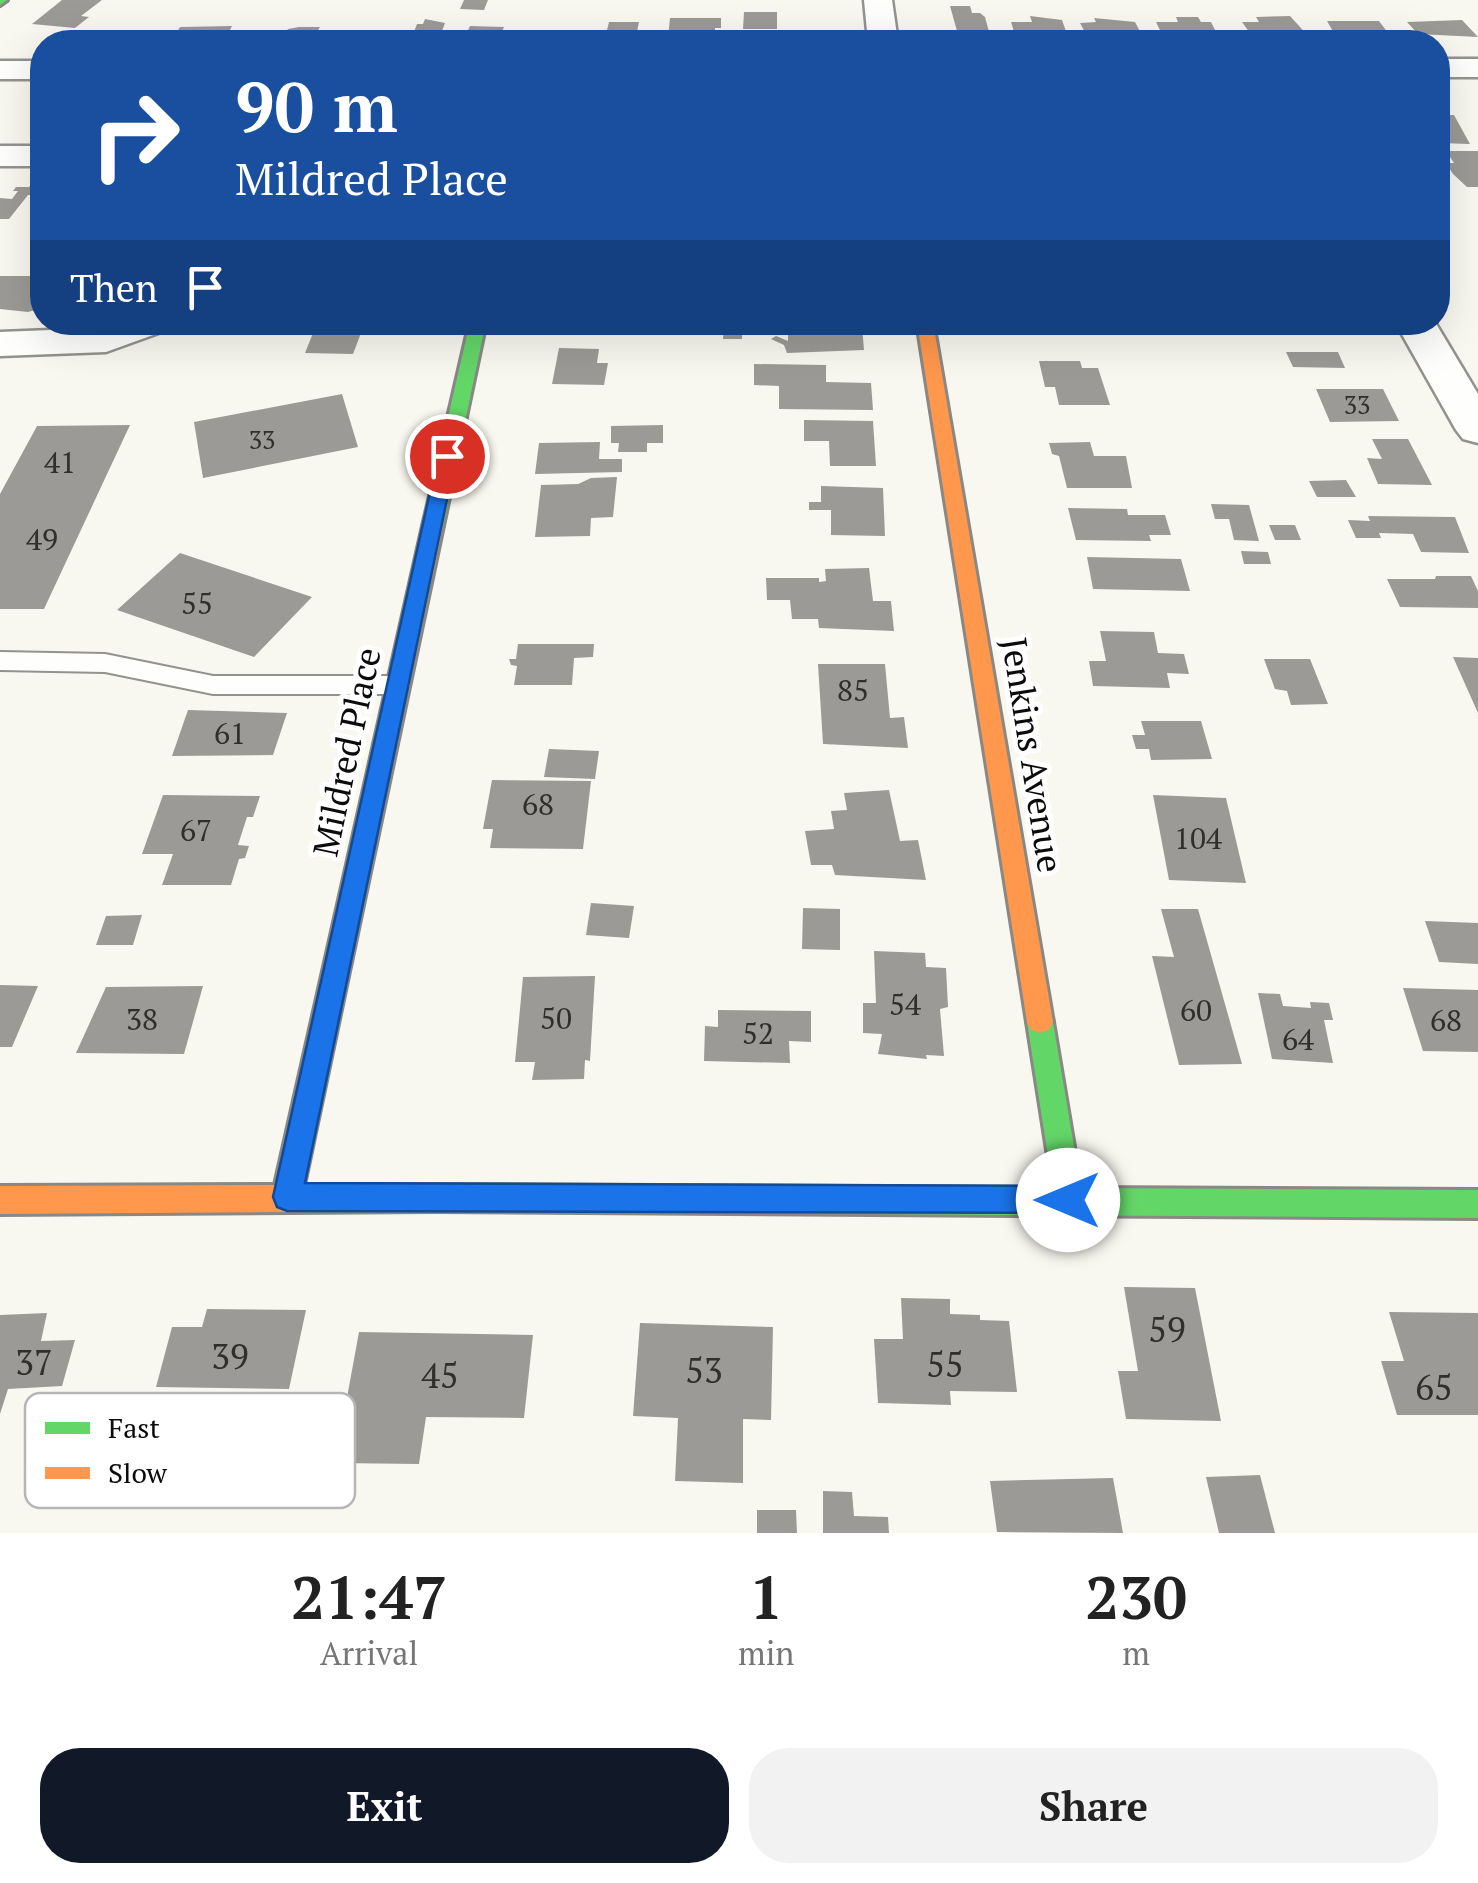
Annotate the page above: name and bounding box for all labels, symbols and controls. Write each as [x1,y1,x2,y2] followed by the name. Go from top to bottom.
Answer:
[235,59,398,152] text: 90 m
[70,70,200,200] icon: right
[235,148,508,208] text: Mildred Place
[178,260,233,315] icon: arrive
[70,263,158,313] text: Then
[1344,388,1370,421] house number: 33
[405,414,490,499] pin
[249,423,275,456] house number: 33
[420,429,475,484] icon: arrive
[44,442,76,482] house number: 41
[26,519,58,559] house number: 49
[181,583,213,623] house number: 55
[992,634,1074,876] street label: Jenkins Avenue
[301,643,391,860] street label: Mildred Place
[837,670,869,710] house number: 85
[214,713,246,753] house number: 61
[522,784,554,824] house number: 68
[180,810,212,850] house number: 67
[1174,818,1222,858] house number: 104
[889,984,921,1024] house number: 54
[1180,990,1212,1030] house number: 60
[540,998,572,1038] house number: 50
[126,999,158,1039] house number: 38
[1430,1000,1462,1040] house number: 68
[742,1013,774,1053] house number: 52
[1282,1019,1314,1059] house number: 64
[1016,1148,1120,1252] position arrow
[1148,1306,1186,1352] house number: 59
[211,1333,249,1379] house number: 39
[15,1339,53,1385] house number: 37
[926,1341,964,1387] house number: 55
[685,1347,723,1393] house number: 53
[421,1352,459,1398] house number: 45
[1415,1364,1453,1410] house number: 65
[25,1393,355,1508] legend
[108,1409,160,1446] text: Fast
[108,1454,168,1491] text: Slow
[291,1557,447,1636] text: 21:47
[749,1557,783,1636] text: 1
[1085,1557,1187,1636] text: 230
[320,1632,418,1674] text: Arrival
[738,1632,794,1674] text: min
[1122,1632,1150,1674] text: m
[40,1748,729,1863] button: Exit
[749,1748,1438,1863] button: Share

